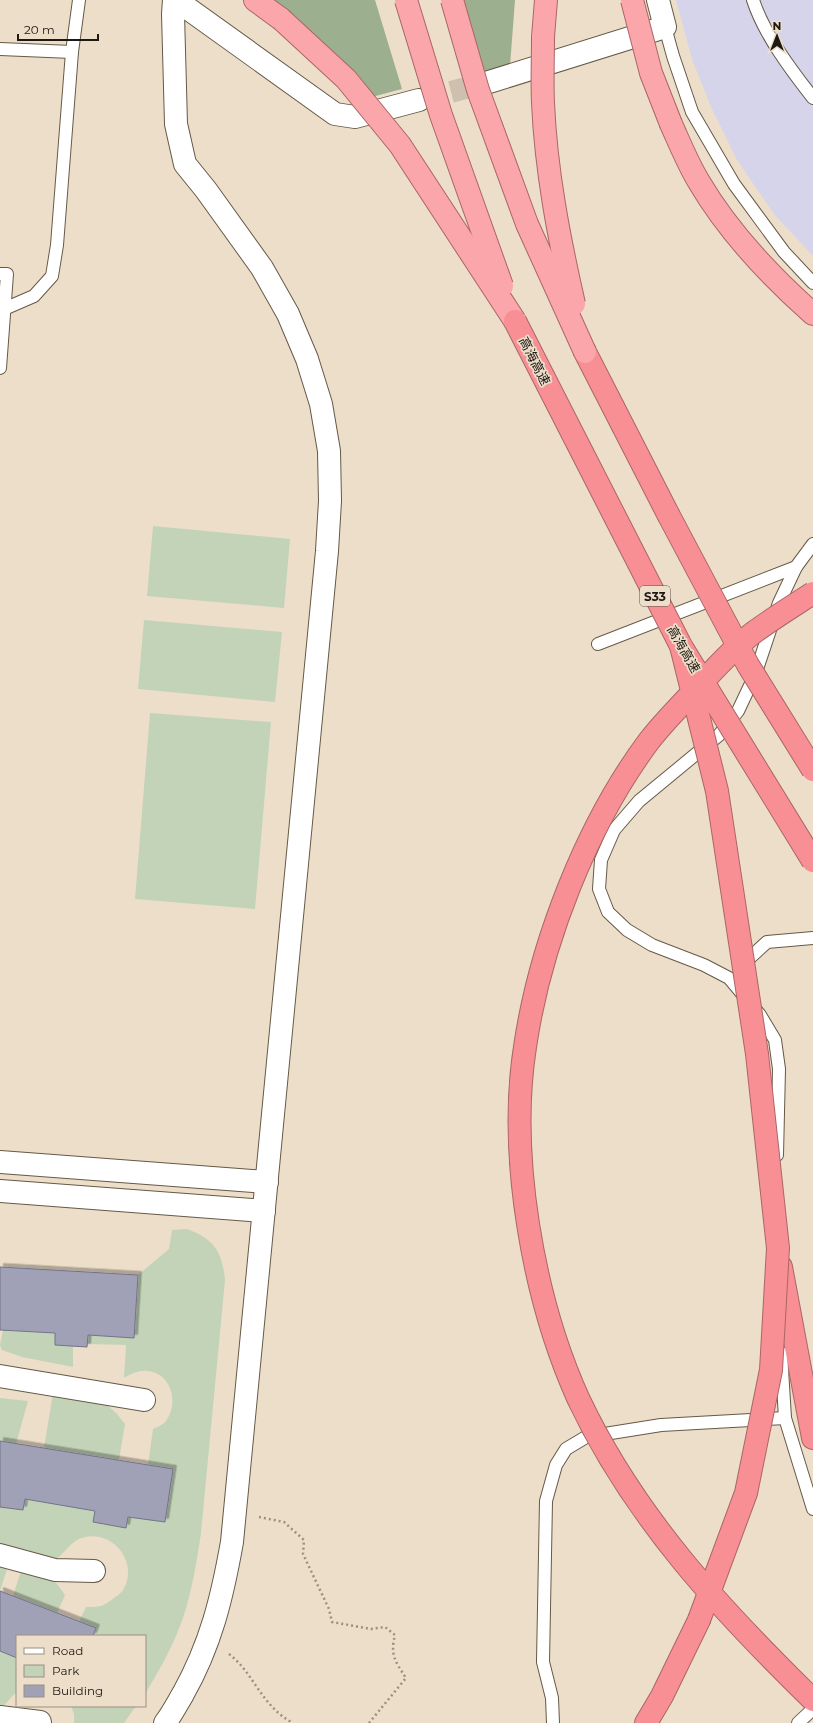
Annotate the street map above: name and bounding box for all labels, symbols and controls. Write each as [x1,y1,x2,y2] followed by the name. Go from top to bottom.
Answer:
[18,16,98,42] scale bar
[757,16,797,56] north arrow
[773,19,781,33] text: N
[24,22,55,37] text: 20 m
[516,334,554,388] street label: 高海高速
[640,586,670,606] road number: S33
[664,622,704,676] street label: 高海高速
[16,1635,146,1707] legend
[52,1643,83,1658] text: Road
[52,1663,80,1678] text: Park
[52,1683,103,1698] text: Building

